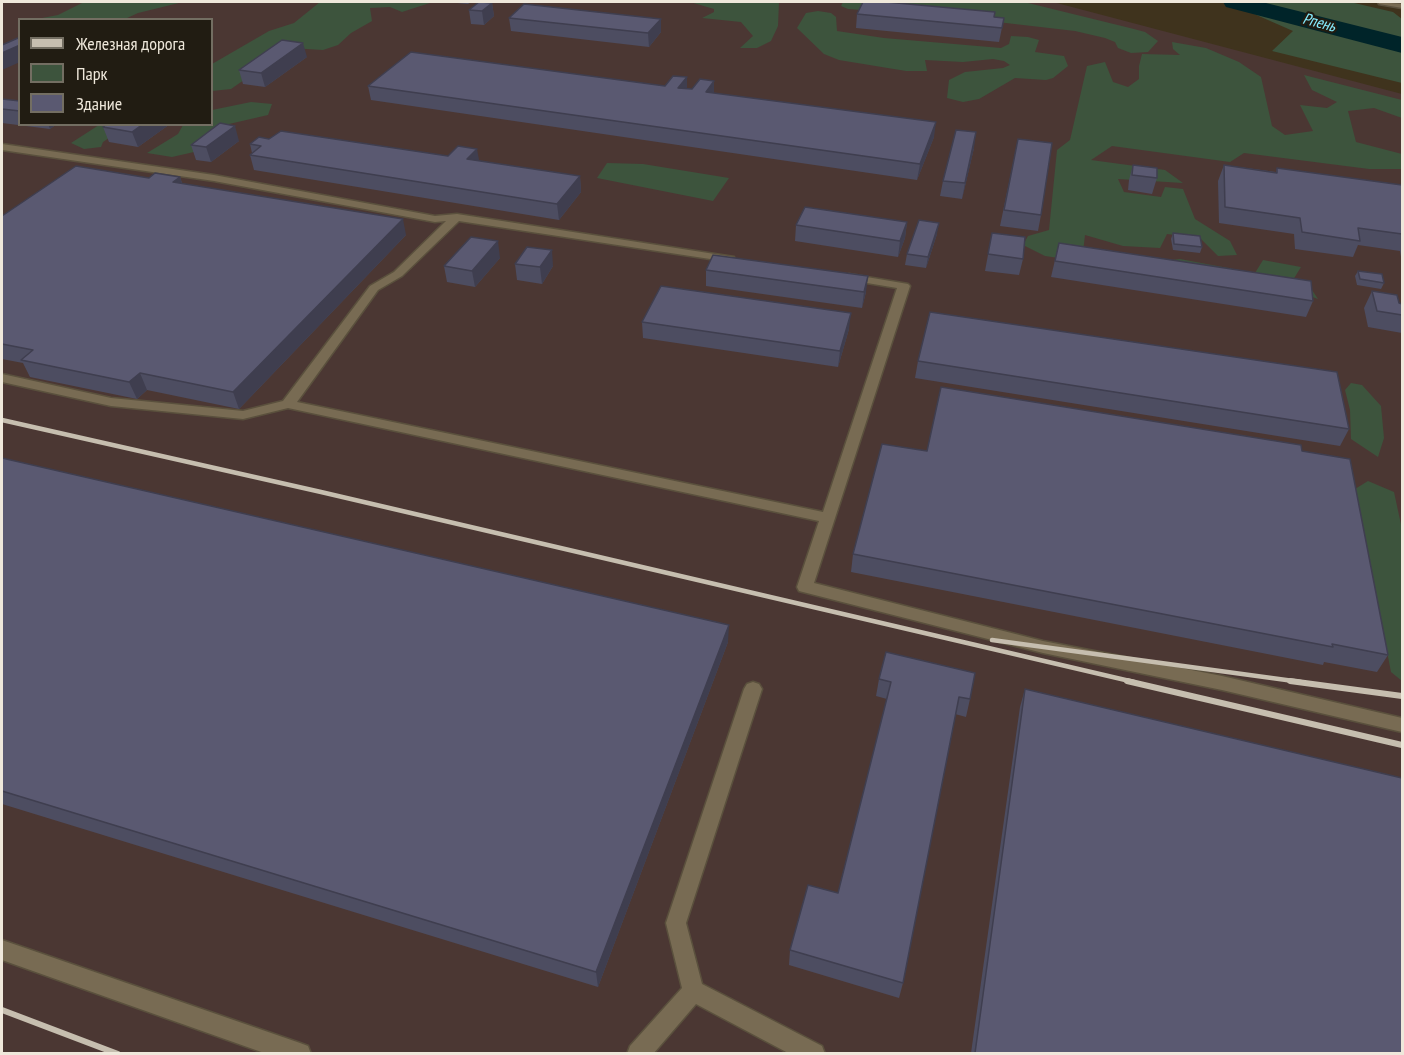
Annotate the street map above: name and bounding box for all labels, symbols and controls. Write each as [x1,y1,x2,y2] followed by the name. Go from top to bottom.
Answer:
[1300,9,1338,37] water label: Рпень
[18,18,213,126] legend
[76,32,185,55] text: Железная дорога
[76,62,107,85] text: Парк
[76,92,122,115] text: Здание

